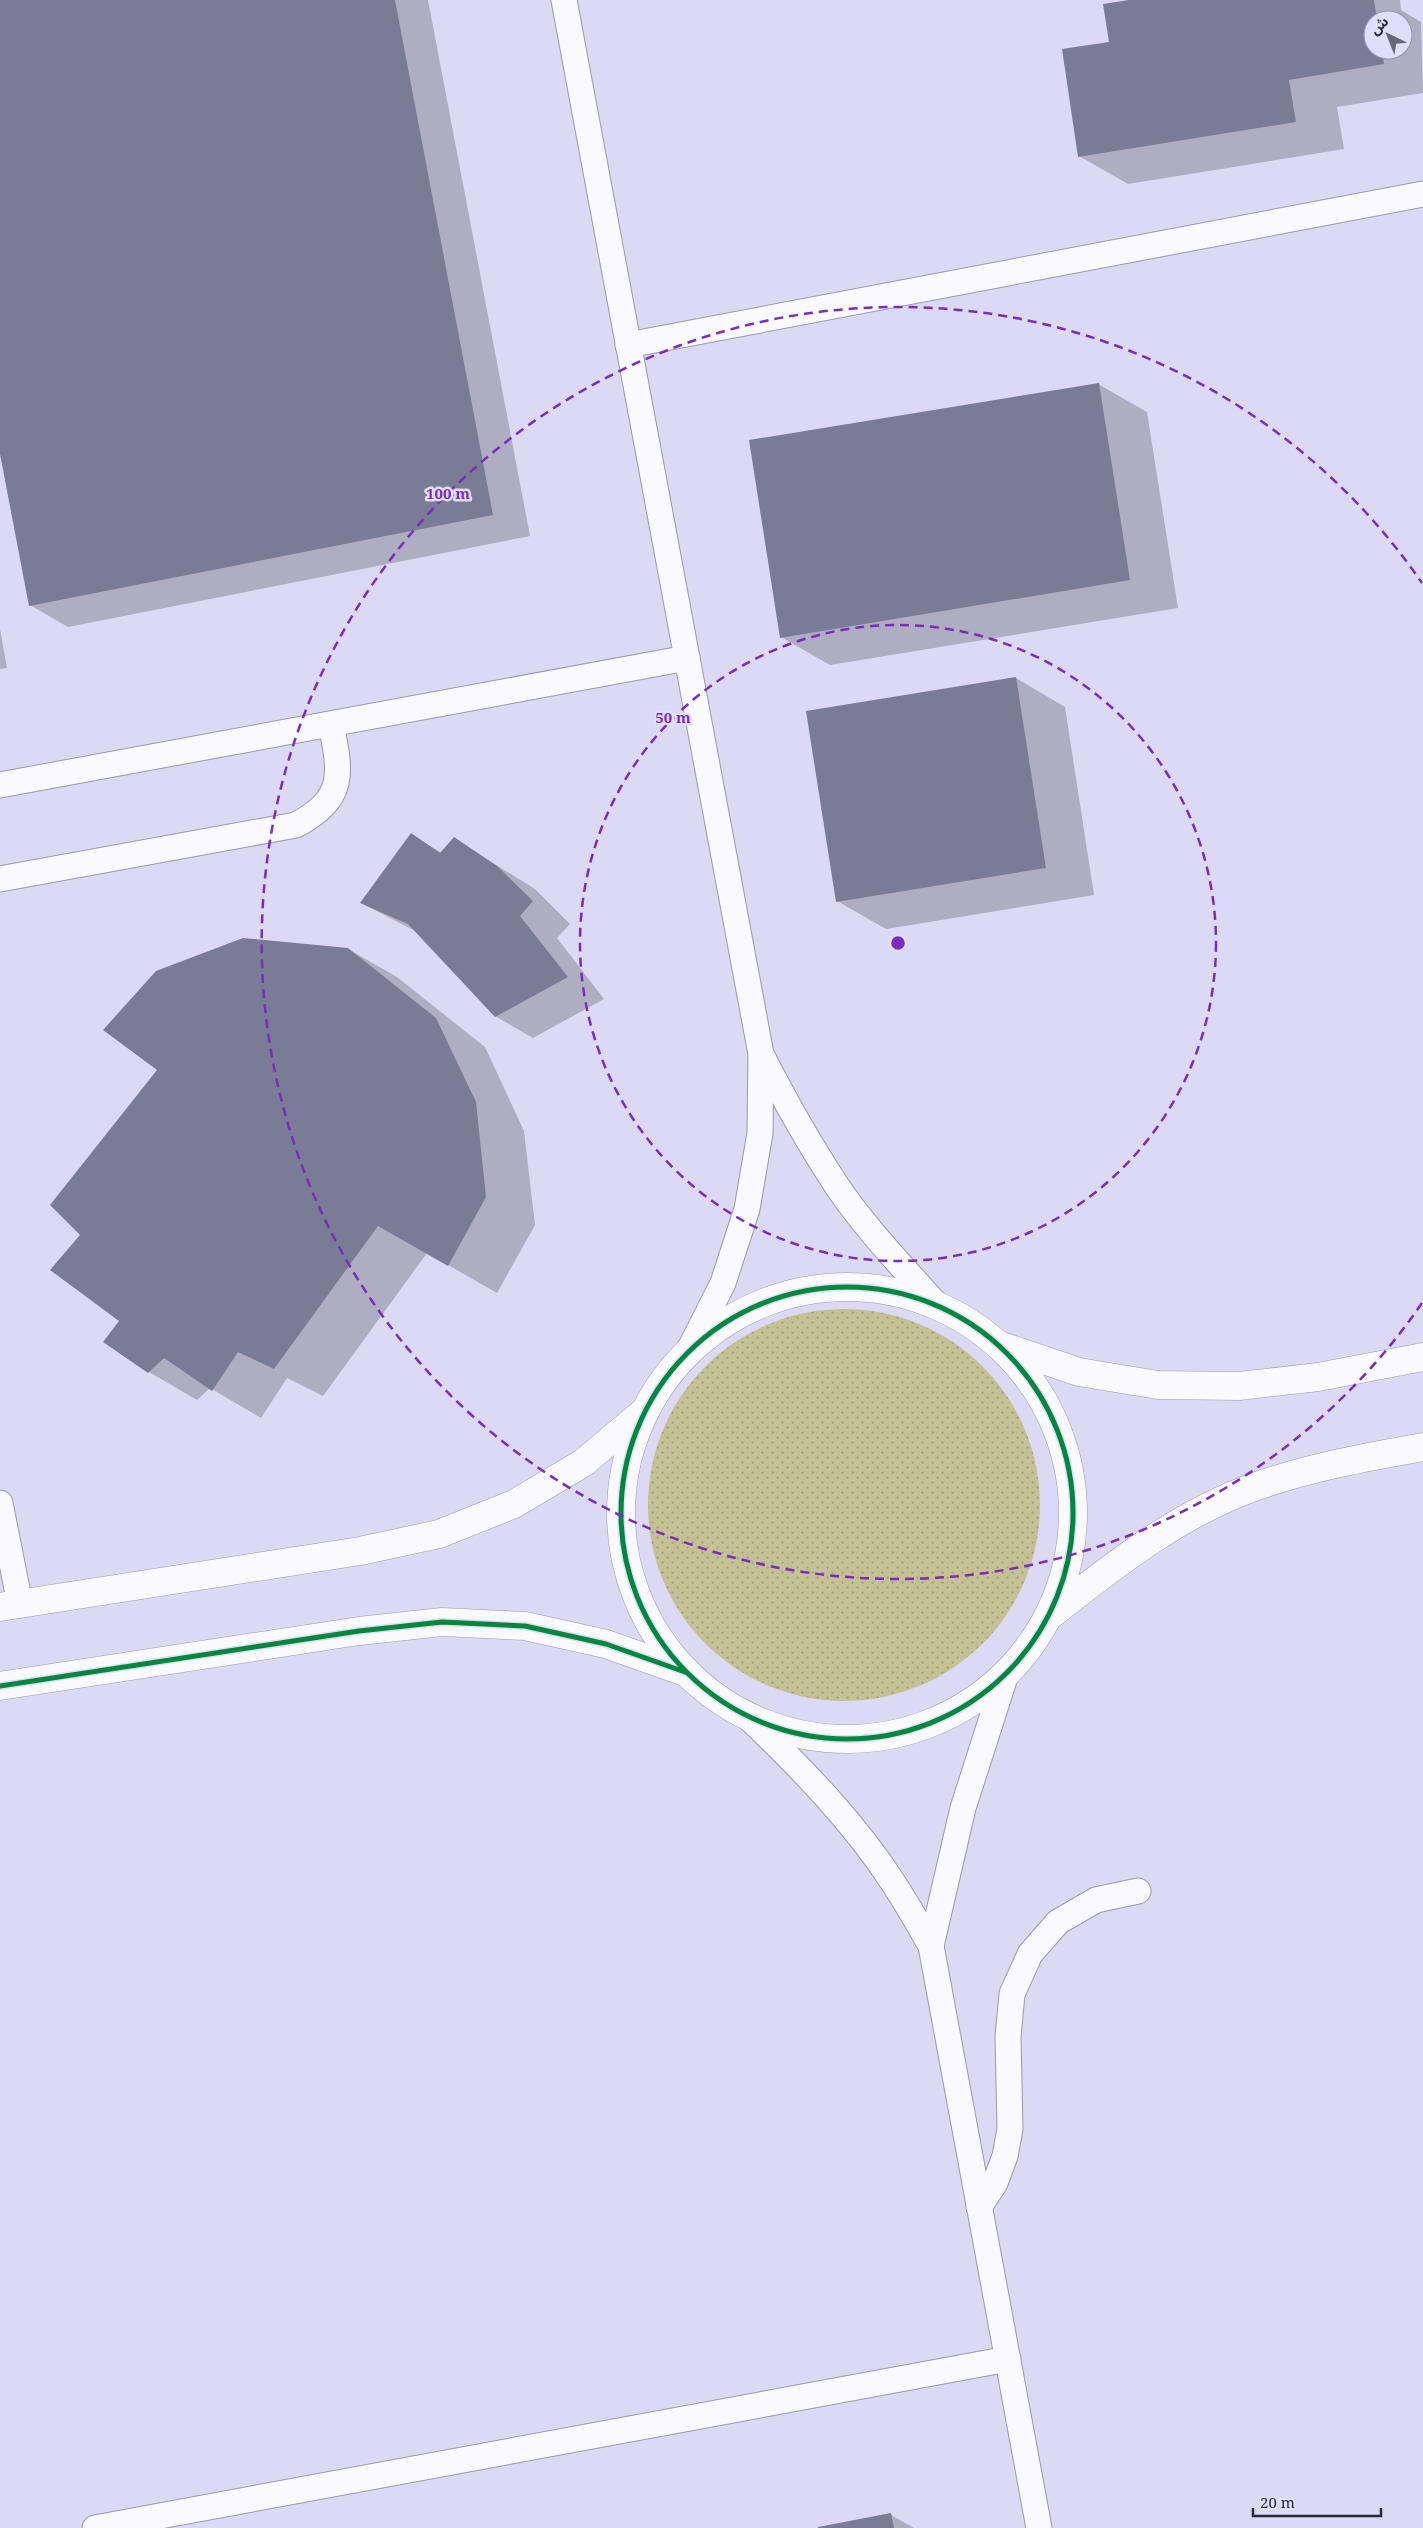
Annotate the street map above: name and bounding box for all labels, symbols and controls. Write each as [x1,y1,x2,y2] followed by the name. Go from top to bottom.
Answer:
[1363,10,1413,60] north arrow
[1365,12,1392,39] text: ش
[426,483,470,503] text: 100 m
[655,707,691,727] text: 50 m
[889,934,907,952] centre of rings
[1253,2486,1380,2518] scale bar
[1260,2492,1295,2512] text: 20 m

